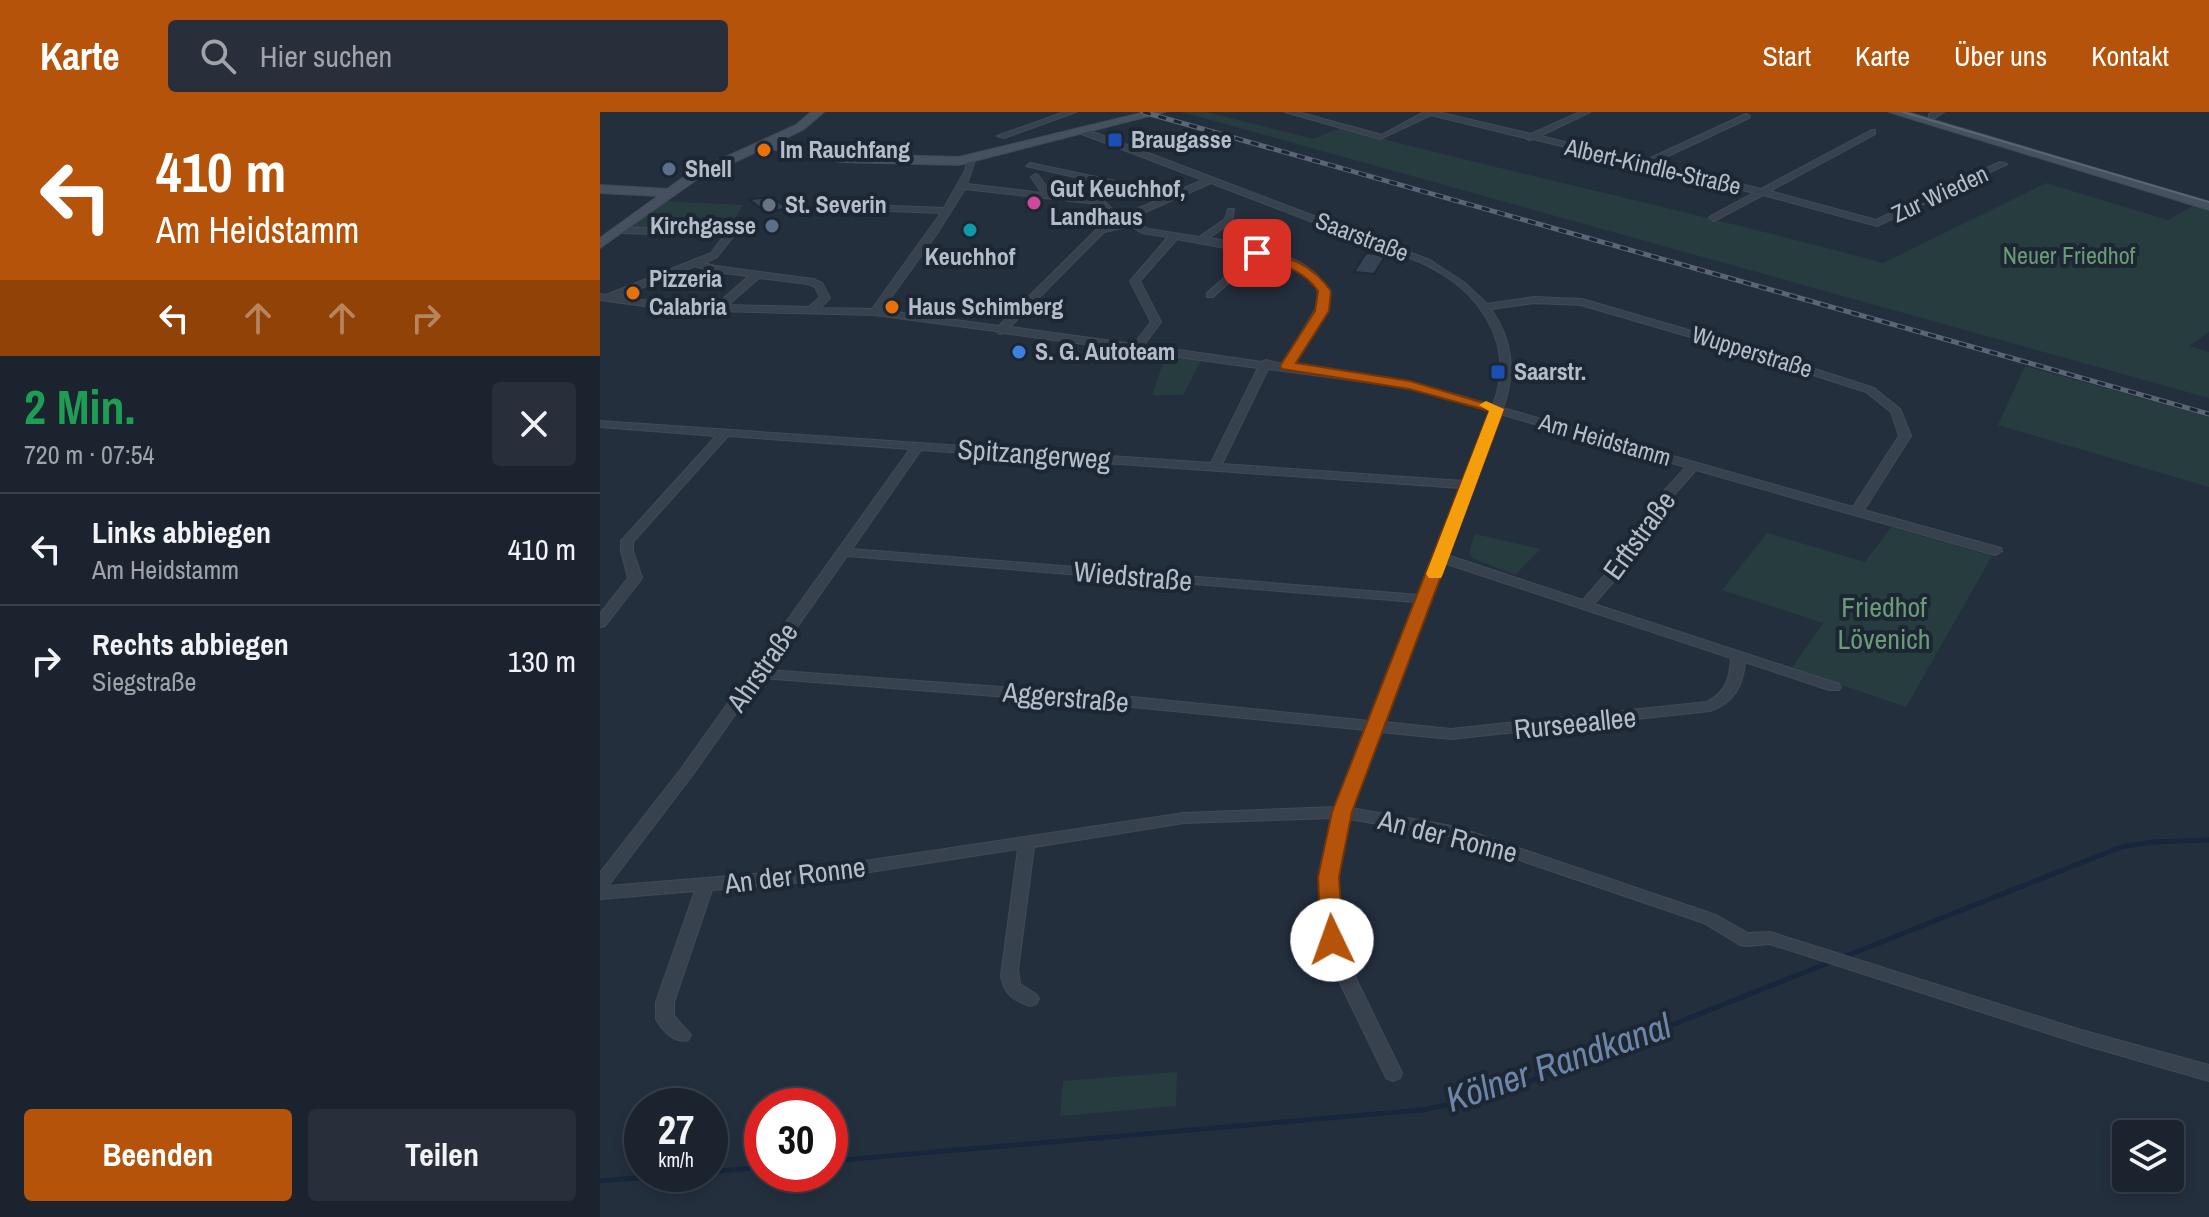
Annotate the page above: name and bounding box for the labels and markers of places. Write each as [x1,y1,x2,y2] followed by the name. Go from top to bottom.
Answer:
[1131,123,1232,155] place label: Braugasse
[1106,131,1124,149] marker: Braugasse
[780,133,910,165] place label: Im Rauchfang
[755,141,773,159] marker: Im Rauchfang
[685,152,732,184] place label: Shell
[660,160,678,178] marker: Shell
[1050,172,1186,232] place label: Gut Keuchhof, Landhaus
[785,188,887,220] place label: St. Severin
[1025,194,1043,212] marker: Gut Keuchhof, Landhaus
[760,196,778,214] marker: St. Severin
[650,209,756,241] place label: Kirchgasse
[763,217,781,235] marker: Kirchgasse
[1223,219,1291,287] pin
[961,221,979,239] marker: Keuchhof
[925,240,1016,272] place label: Keuchhof
[649,262,727,322] place label: Pizzeria Calabria
[624,284,642,302] marker: Pizzeria Calabria
[908,290,1063,322] place label: Haus Schimberg
[883,298,901,316] marker: Haus Schimberg
[1035,335,1175,367] place label: S. G. Autoteam
[1010,343,1028,361] marker: S. G. Autoteam
[1514,355,1586,387] place label: Saarstr.
[1489,363,1507,381] marker: Saarstr.

